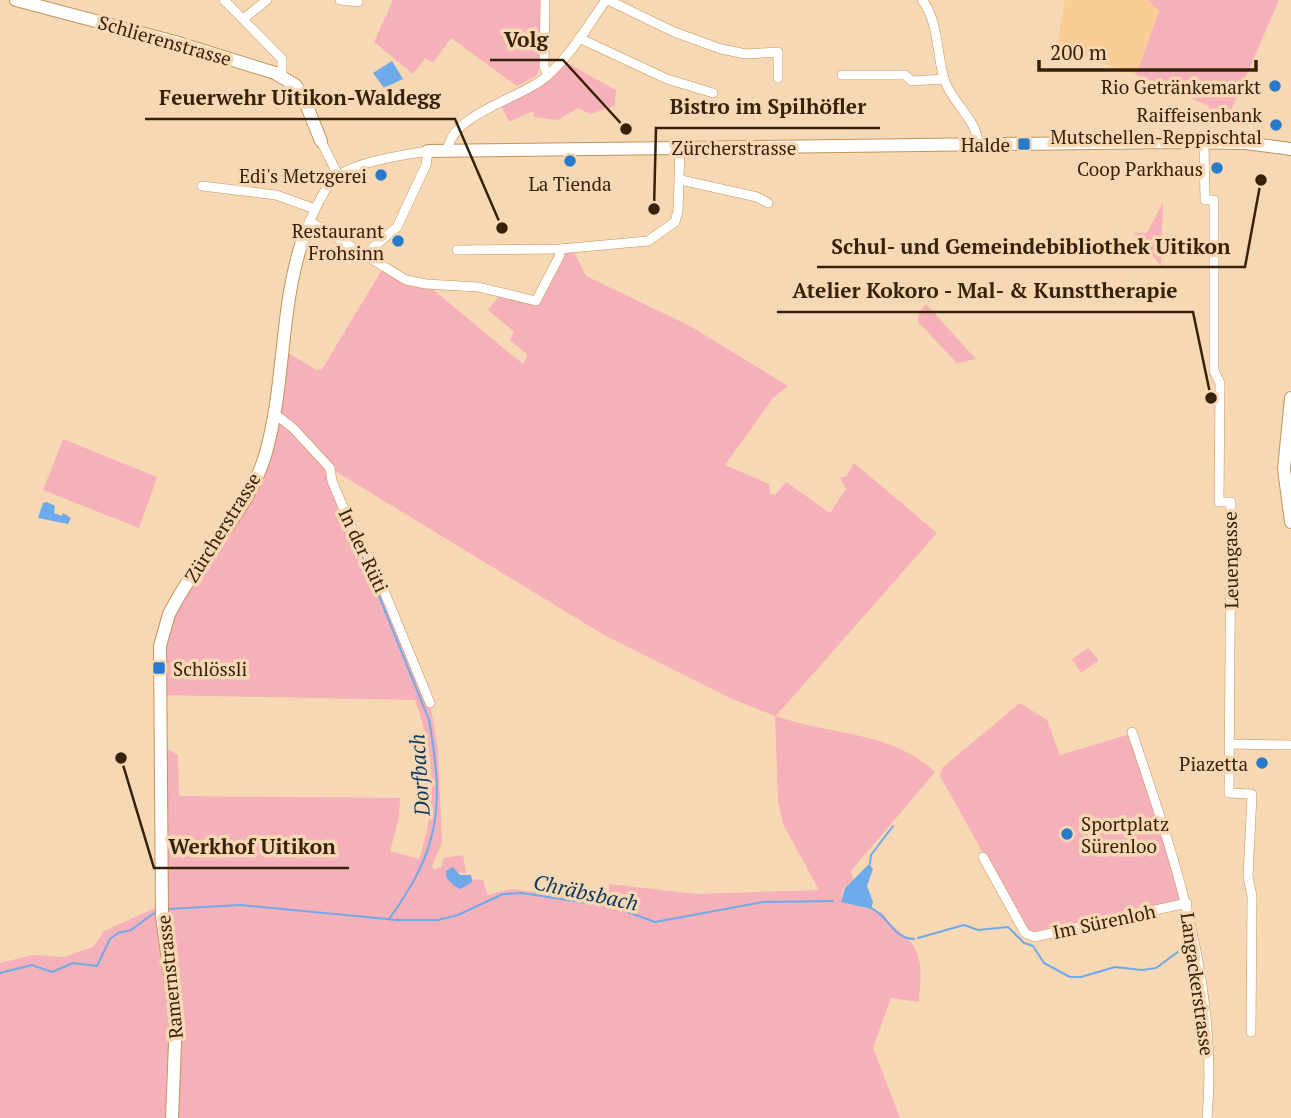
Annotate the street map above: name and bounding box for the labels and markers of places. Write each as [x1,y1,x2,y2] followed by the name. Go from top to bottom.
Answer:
[490,18,563,60] callout: Volg
[1101,74,1261,99] place label: Rio Getränkemarkt
[145,77,455,119] callout: Feuerwehr Uitikon-Waldegg
[1267,78,1283,94] marker: Rio Getränkemarkt
[656,86,880,128] callout: Bistro im Spilhöfler
[1050,102,1262,149] place label: Raiffeisenbank Mutschellen-Reppischtal
[1268,117,1284,133] marker: Raiffeisenbank Mutschellen-Reppischtal
[961,132,1010,157] place label: Halde
[1016,136,1032,152] marker: Halde
[562,153,578,169] marker: La Tienda
[1077,156,1203,181] place label: Coop Parkhaus
[1209,160,1225,176] marker: Coop Parkhaus
[239,163,367,188] place label: Edi's Metzgerei
[373,167,389,183] marker: Edi's Metzgerei
[528,171,612,196] place label: La Tienda
[292,218,384,265] place label: Restaurant Frohsinn
[817,225,1245,267] callout: Schul- und Gemeindebibliothek Uitikon
[390,233,406,249] marker: Restaurant Frohsinn
[777,270,1193,312] callout: Atelier Kokoro - Mal- & Kunsttherapie
[173,656,247,681] place label: Schlössli
[151,660,167,676] marker: Schlössli
[1179,751,1248,776] place label: Piazetta
[1254,755,1270,771] marker: Piazetta
[1081,811,1169,858] place label: Sportplatz Sürenloo
[154,826,349,868] callout: Werkhof Uitikon
[1059,826,1075,842] marker: Sportplatz Sürenloo

